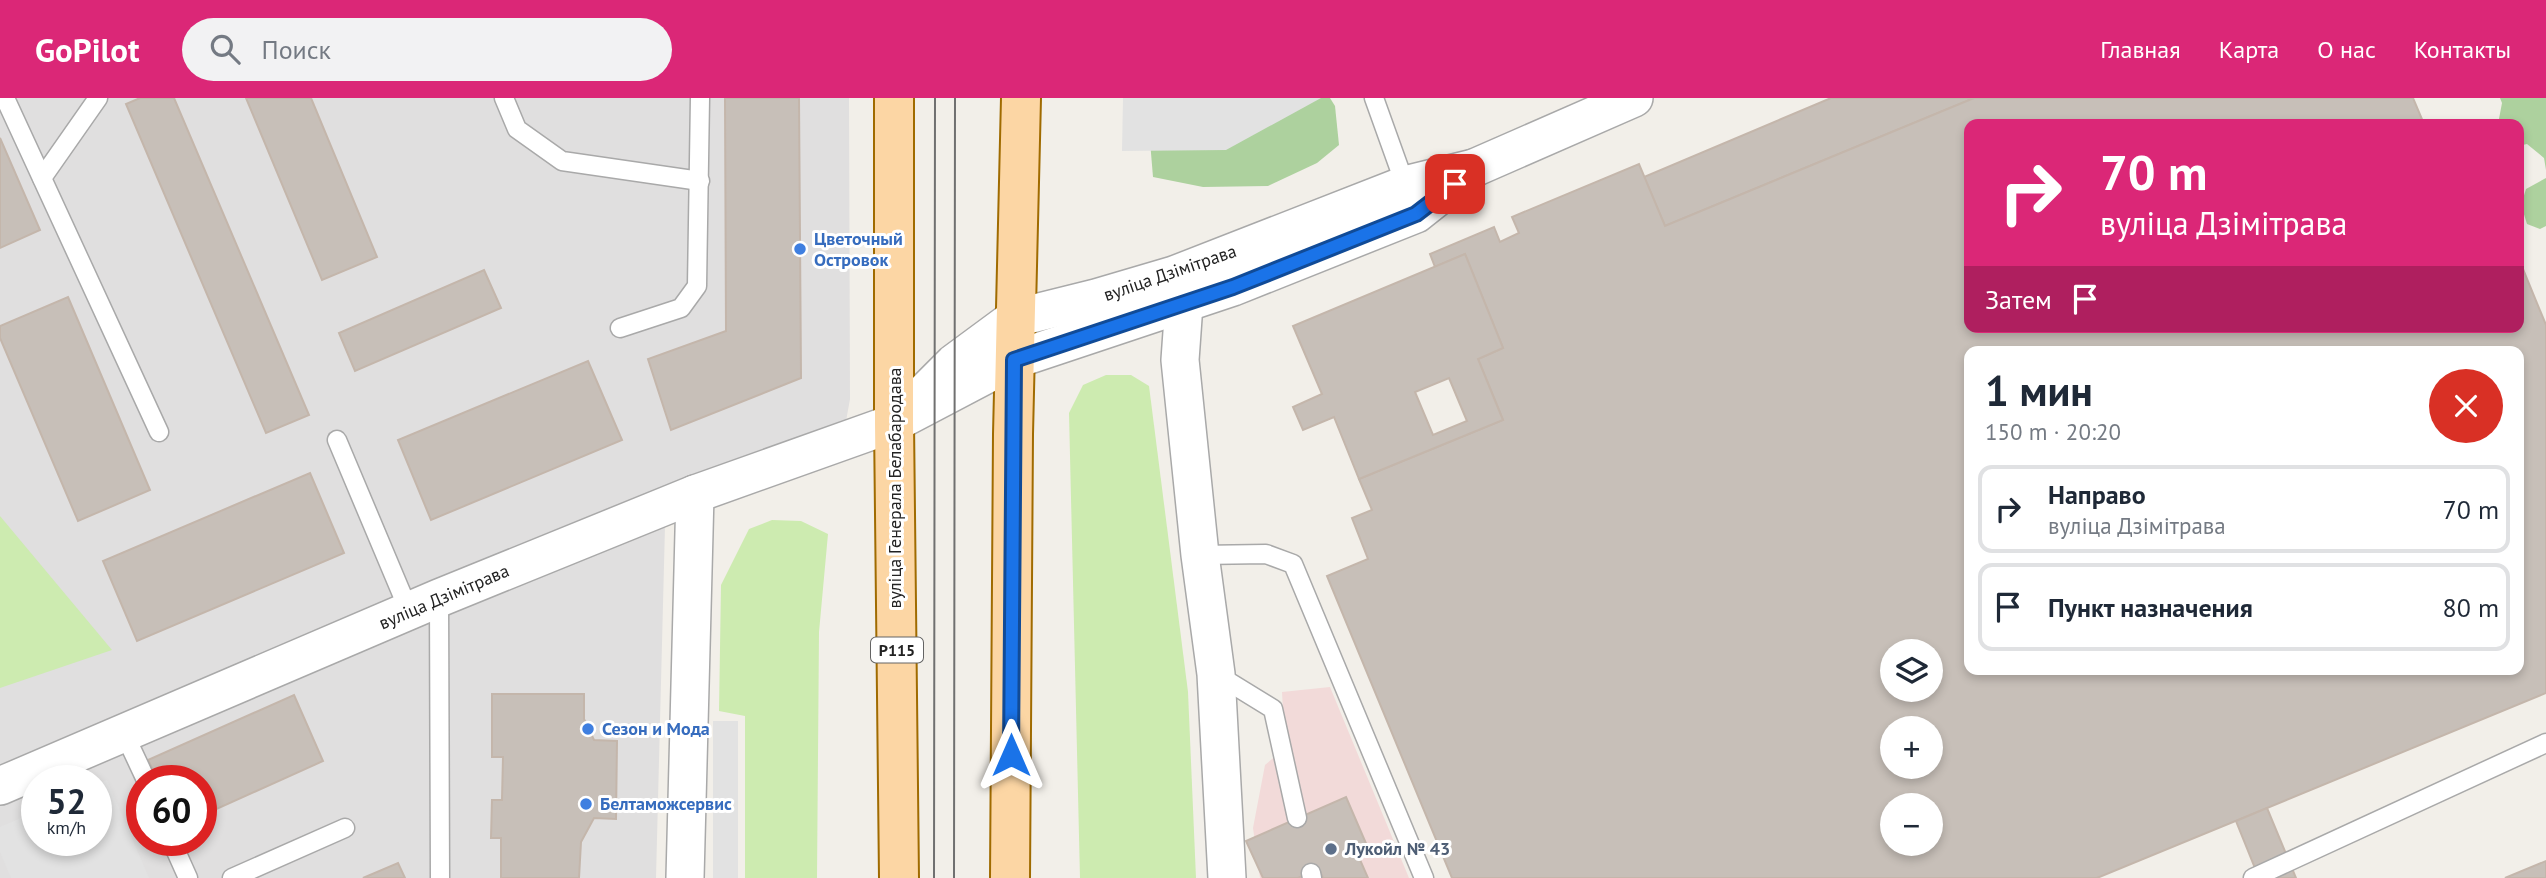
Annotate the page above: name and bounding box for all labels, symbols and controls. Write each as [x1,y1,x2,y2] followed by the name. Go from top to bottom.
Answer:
[182,18,672,81] search box
[35,28,140,71] text: GoPilot
[206,30,244,68] icon: search
[262,33,331,66] text: Поиск
[2100,34,2181,65] text: Главная
[2219,34,2279,65] text: Карта
[2317,34,2376,65] text: О нас
[2414,34,2511,65] text: Контакты
[2100,140,2207,204] text: 70 m
[1985,147,2076,238] icon: right
[1425,154,1485,214] pin
[1436,165,1474,203] icon: arrive
[2100,202,2347,244] text: вуліца Дзімітрава
[814,227,903,271] place label: Цветочный Островок
[1100,239,1239,306] street label: вуліца Дзімітрава
[792,241,808,257] marker: Цветочный Островок
[2066,280,2104,318] icon: arrive
[1985,283,2052,316] text: Затем
[1985,363,2093,418] text: 1 мин
[883,367,906,609] street label: вуліца Генерала Белабародава
[2429,369,2503,443] button: close
[1985,417,2121,446] text: 150 m · 20:20
[2048,478,2146,511] text: Направо
[1989,490,2027,528] icon: right
[2443,493,2499,526] text: 70 m
[2048,511,2226,540] text: вуліца Дзімітрава
[375,559,512,634] street label: вуліца Дзімітрава
[1989,588,2027,626] icon: arrive
[2048,591,2253,624] text: Пункт назначения
[2443,591,2499,624] text: 80 m
[871,638,923,663] road number: Р115
[1880,639,1943,856] map controls
[1880,639,1943,702] button: layers
[1880,716,1943,779] button: +
[602,717,710,740] place label: Сезон и Мода
[974,718,1048,792] position arrow
[580,721,596,737] marker: Сезон и Мода
[126,765,217,856] speed limit sign: 60
[47,778,86,824] text: 52
[600,792,732,815] place label: Белтаможсервис
[1880,793,1943,856] button: −
[578,796,594,812] marker: Белтаможсервис
[47,816,86,839] text: km/h
[1344,837,1450,860] place label: Лукойл № 43
[1323,841,1339,857] marker: Лукойл № 43

